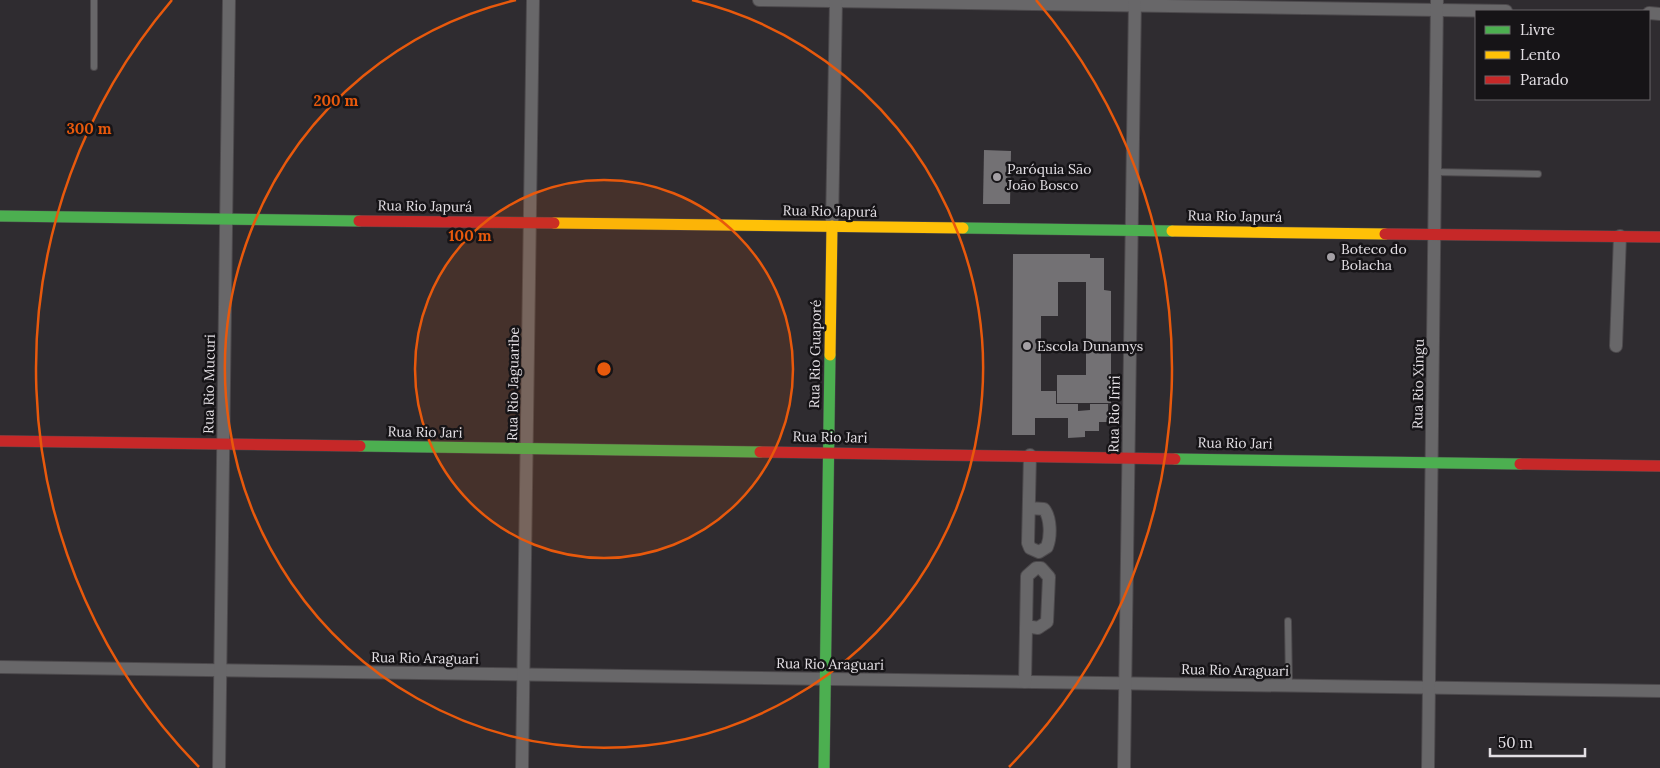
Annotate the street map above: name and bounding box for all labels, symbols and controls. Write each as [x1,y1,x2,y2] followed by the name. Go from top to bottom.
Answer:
[1475,10,1650,100] legend
[1520,20,1555,39] text: Livre
[1520,45,1561,64] text: Lento
[1520,70,1569,89] text: Parado
[314,91,359,110] text: 200 m
[66,119,112,138] text: 300 m
[1006,160,1091,194] place label: Paróquia São João Bosco
[991,171,1003,183] marker: Paróquia São João Bosco
[377,196,473,216] street label: Rua Rio Japurá
[782,201,878,221] street label: Rua Rio Japurá
[1187,206,1283,226] street label: Rua Rio Japurá
[449,226,492,245] text: 100 m
[1341,240,1407,274] place label: Boteco do Bolacha
[1325,251,1337,263] marker: Boteco do Bolacha
[805,299,825,409] street label: Rua Rio Guaporé
[503,326,523,441] street label: Rua Rio Jaguaribe
[199,334,219,434] street label: Rua Rio Mucuri
[1037,337,1143,355] place label: Escola Dunamys
[1408,339,1428,429] street label: Rua Rio Xingu
[1021,340,1033,352] marker: Escola Dunamys
[595,360,613,378] centre of rings
[1104,375,1124,453] street label: Rua Rio Iriri
[387,422,463,442] street label: Rua Rio Jari
[792,427,868,447] street label: Rua Rio Jari
[1197,433,1273,453] street label: Rua Rio Jari
[371,648,479,668] street label: Rua Rio Araguari
[776,654,884,674] street label: Rua Rio Araguari
[1181,660,1289,680] street label: Rua Rio Araguari
[1490,726,1585,758] scale bar
[1498,733,1533,752] text: 50 m

